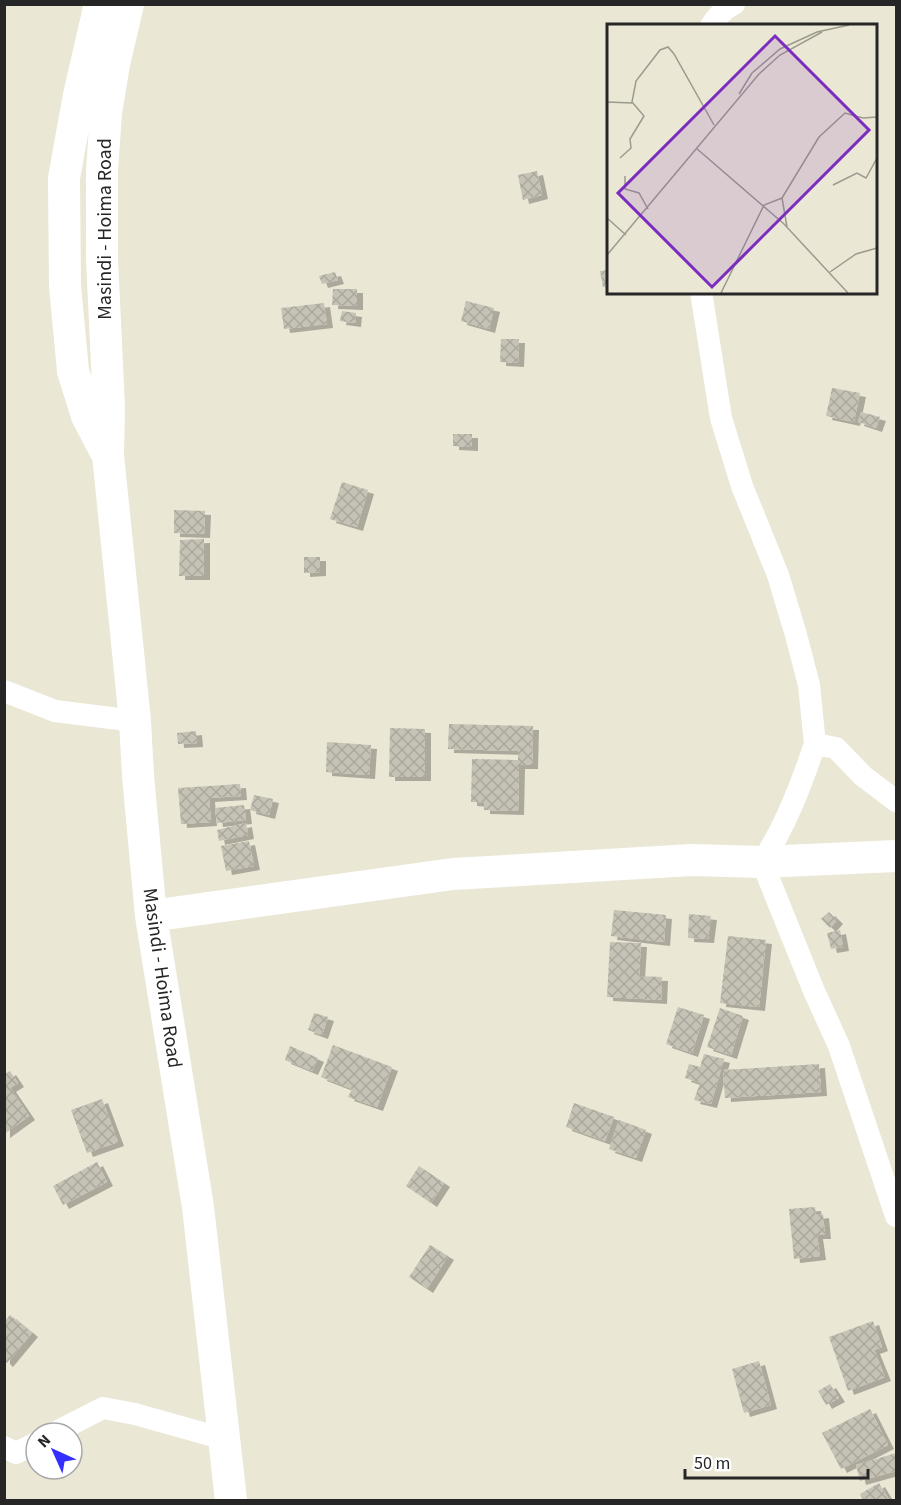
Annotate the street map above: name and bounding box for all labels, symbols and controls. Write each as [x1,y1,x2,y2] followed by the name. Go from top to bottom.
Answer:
[607,24,877,294] inset map
[91,138,119,320] street label: Masindi - Hoima Road
[136,886,188,1070] street label: Masindi - Hoima Road
[24,1421,84,1481] north arrow
[33,1430,56,1453] text: N
[685,1442,868,1480] scale bar
[694,1451,730,1476] text: 50 m

